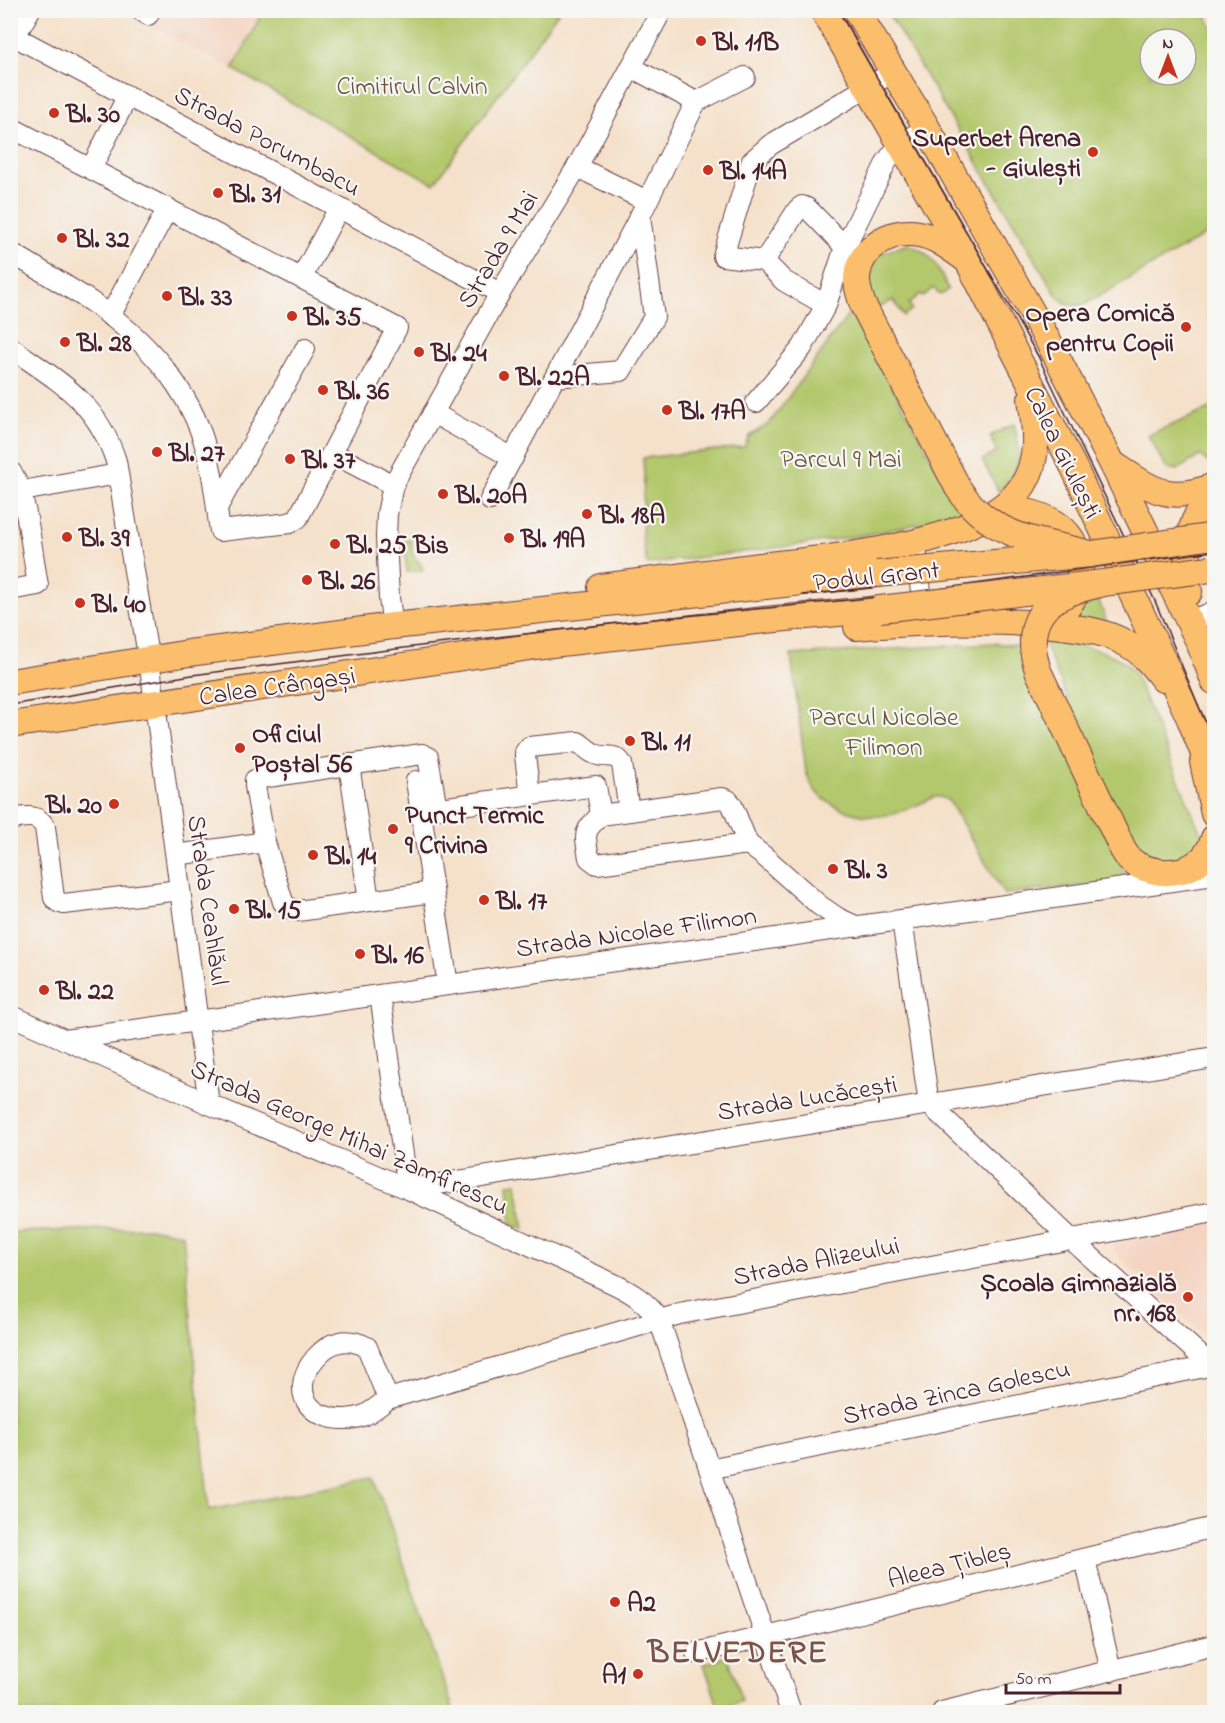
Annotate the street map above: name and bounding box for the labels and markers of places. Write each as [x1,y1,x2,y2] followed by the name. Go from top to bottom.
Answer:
[712,25,780,63] place label: Bl. 11B
[694,34,708,48] marker: Bl. 11B
[65,97,120,135] place label: Bl. 30
[47,106,61,120] marker: Bl. 30
[912,121,1081,189] place label: Superbet Arena - Giulești
[1086,145,1100,159] marker: Superbet Arena - Giulești
[719,154,787,192] place label: Bl. 14A
[701,163,715,177] marker: Bl. 14A
[229,177,282,215] place label: Bl. 31
[211,186,225,200] marker: Bl. 31
[73,222,130,260] place label: Bl. 32
[55,231,69,245] marker: Bl. 32
[178,280,233,318] place label: Bl. 33
[160,289,174,303] marker: Bl. 33
[1025,296,1175,364] place label: Opera Comică pentru Copii
[303,300,362,338] place label: Bl. 35
[285,309,299,323] marker: Bl. 35
[1179,320,1193,334] marker: Opera Comică pentru Copii
[76,326,132,364] place label: Bl. 28
[58,335,72,349] marker: Bl. 28
[430,336,487,374] place label: Bl. 24
[412,345,426,359] marker: Bl. 24
[515,360,590,398] place label: Bl. 22A
[497,369,511,383] marker: Bl. 22A
[334,374,390,412] place label: Bl. 36
[316,383,330,397] marker: Bl. 36
[678,394,746,432] place label: Bl. 17A
[660,403,674,417] marker: Bl. 17A
[168,436,225,474] place label: Bl. 27
[301,443,356,481] place label: Bl. 37
[150,445,164,459] marker: Bl. 27
[283,452,297,466] marker: Bl. 37
[454,478,527,516] place label: Bl. 20A
[436,487,450,501] marker: Bl. 20A
[598,498,665,536] place label: Bl. 18A
[580,507,594,521] marker: Bl. 18A
[78,521,131,559] place label: Bl. 39
[520,522,585,560] place label: Bl. 19A
[346,528,449,566] place label: Bl. 25 Bis
[60,530,74,544] marker: Bl. 39
[502,531,516,545] marker: Bl. 19A
[328,537,342,551] marker: Bl. 25 Bis
[318,564,376,602] place label: Bl. 26
[300,573,314,587] marker: Bl. 26
[91,587,146,625] place label: Bl. 40
[73,596,87,610] marker: Bl. 40
[252,717,353,785] place label: Oficiul Poștal 56
[641,725,691,763] place label: Bl. 11
[623,734,637,748] marker: Bl. 11
[233,741,247,755] marker: Oficiul Poștal 56
[45,788,102,826] place label: Bl. 20
[107,797,121,811] marker: Bl. 20
[404,798,545,866] place label: Punct Termic 9 Crivina
[386,822,400,836] marker: Punct Termic 9 Crivina
[324,839,376,877] place label: Bl. 14
[306,848,320,862] marker: Bl. 14
[844,853,888,891] place label: Bl. 3
[826,862,840,876] marker: Bl. 3
[495,884,547,922] place label: Bl. 17
[245,893,301,931] place label: Bl. 15
[477,893,491,907] marker: Bl. 17
[227,902,241,916] marker: Bl. 15
[371,938,424,976] place label: Bl. 16
[353,947,367,961] marker: Bl. 16
[55,974,114,1012] place label: Bl. 22
[37,983,51,997] marker: Bl. 22
[980,1266,1177,1334] place label: Școala Gimnazială nr. 168
[1181,1290,1195,1304] marker: Școala Gimnazială nr. 168
[627,1586,656,1624] place label: A2
[608,1595,622,1609] marker: A2
[602,1658,627,1696] place label: A1
[631,1667,645,1681] marker: A1

